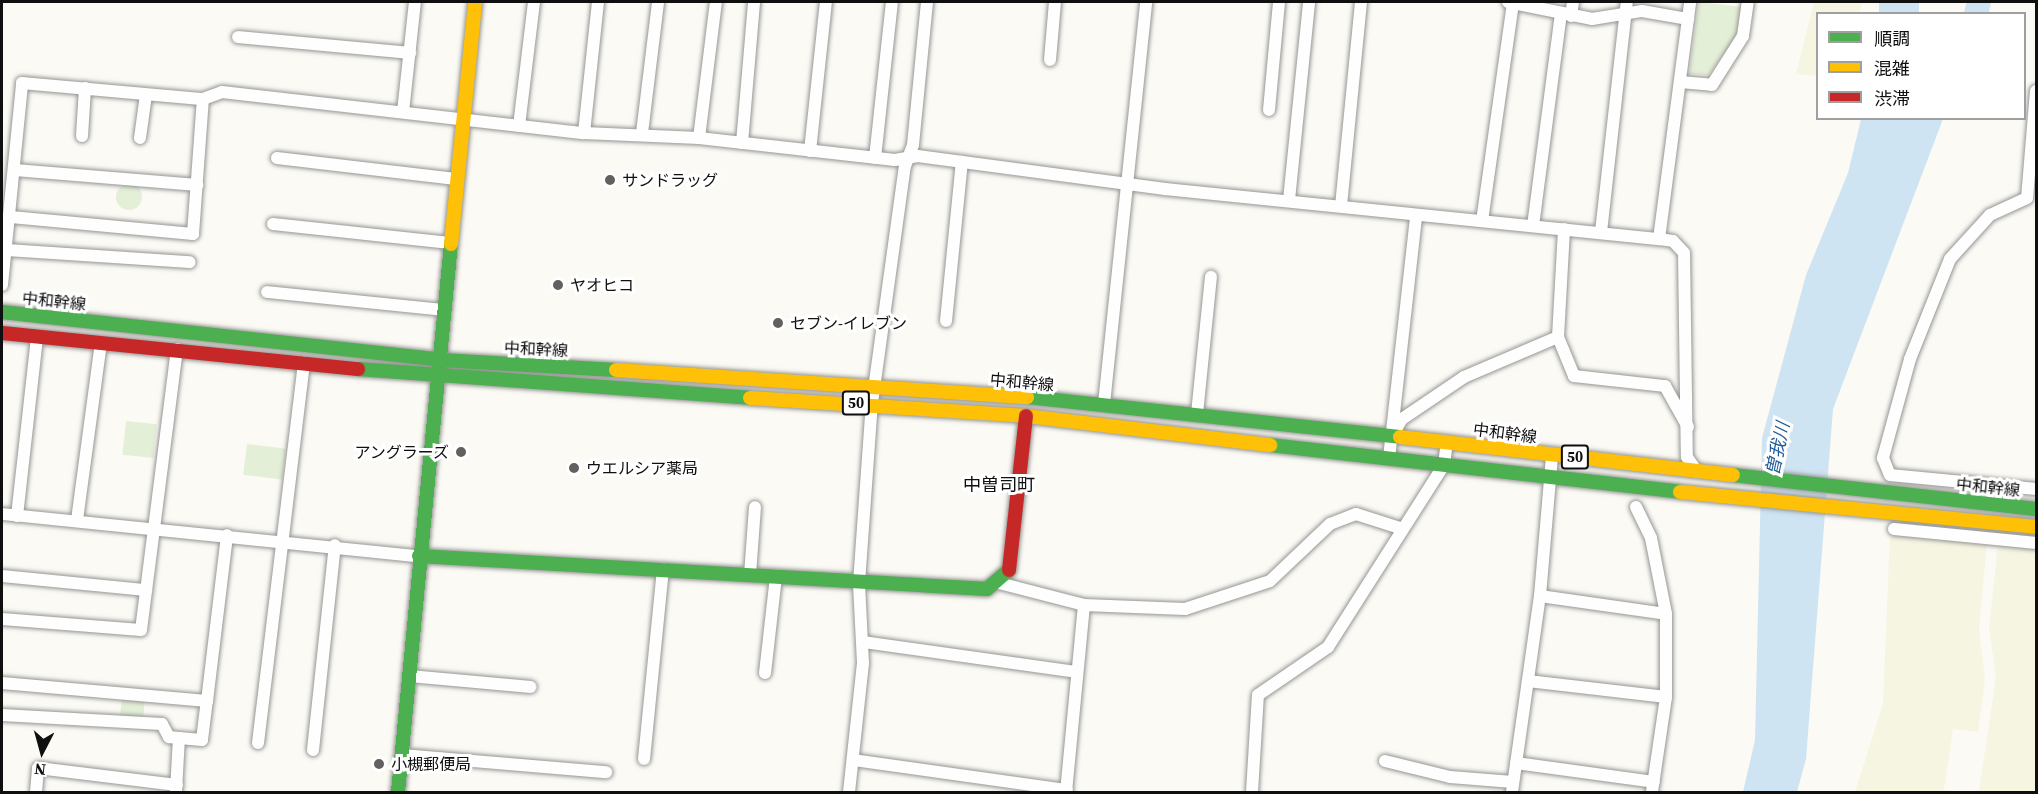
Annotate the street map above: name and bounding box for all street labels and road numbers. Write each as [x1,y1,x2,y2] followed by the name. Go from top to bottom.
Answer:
[21,288,87,314] street label: 中和幹線
[504,338,568,360] street label: 中和幹線
[989,370,1055,394] street label: 中和幹線
[841,391,871,415] road number: 50
[1472,420,1538,446] street label: 中和幹線
[1560,445,1590,469] road number: 50
[1955,474,2021,500] street label: 中和幹線

